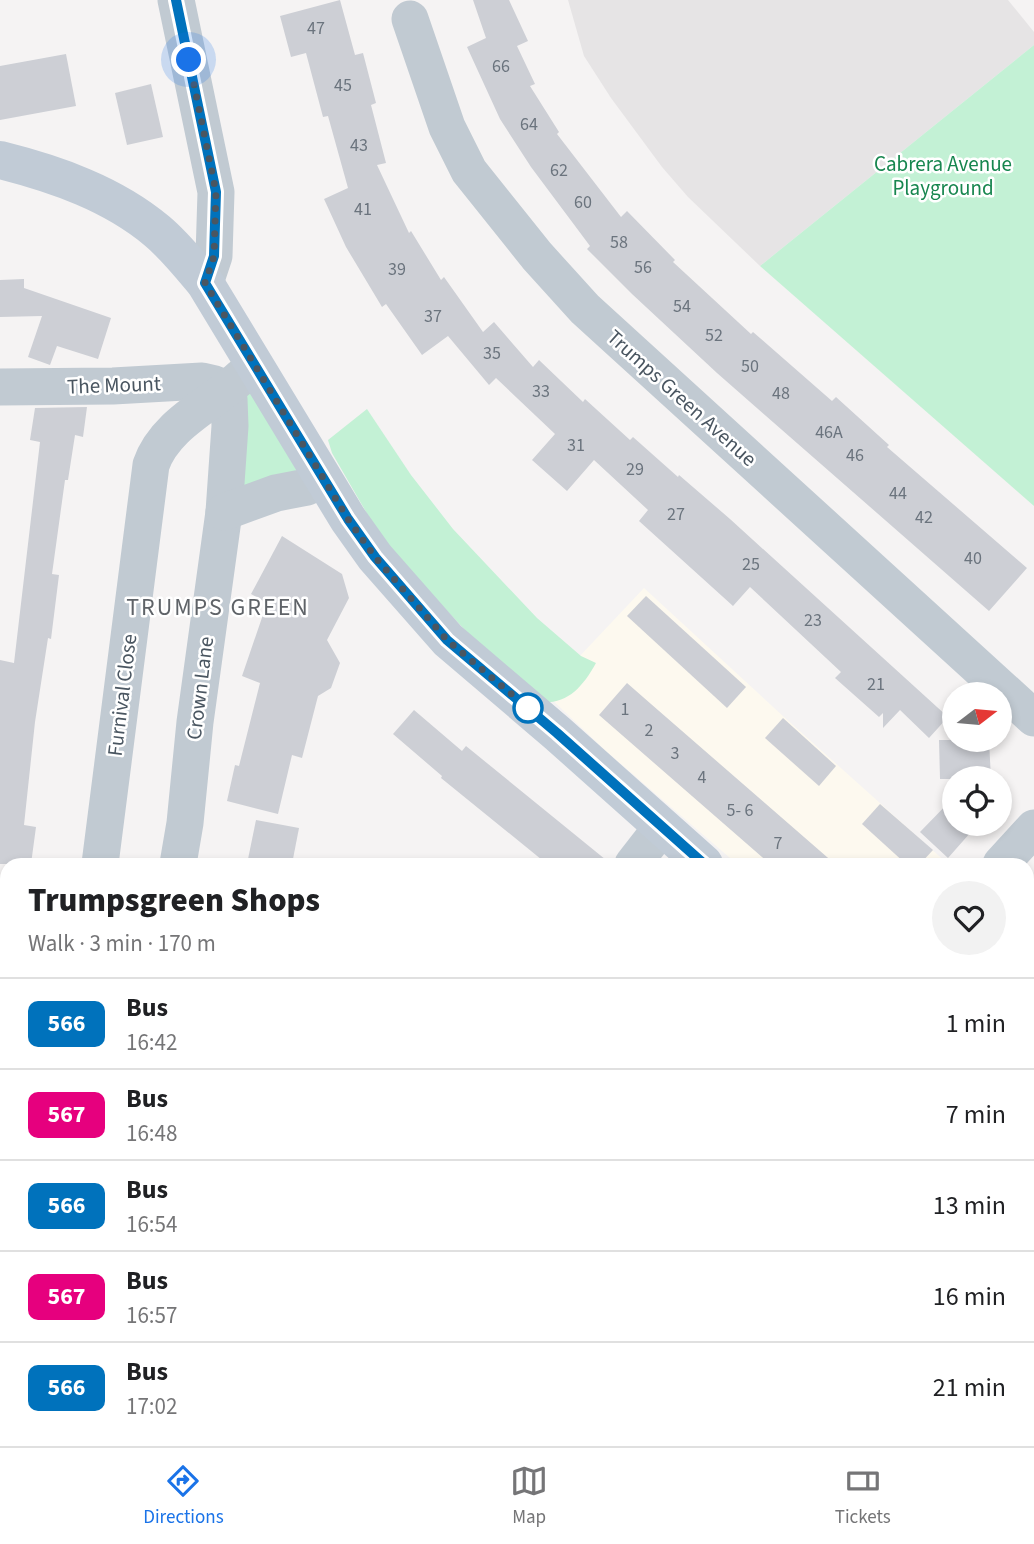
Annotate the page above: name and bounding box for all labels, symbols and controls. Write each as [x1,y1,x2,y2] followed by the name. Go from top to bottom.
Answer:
[307,16,325,41] house number: 47
[171,42,206,77] your location
[492,54,510,79] house number: 66
[334,73,352,98] house number: 45
[520,112,538,137] house number: 64
[350,133,368,158] house number: 43
[874,149,1012,203] park label: Cabrera Avenue Playground
[550,158,568,183] house number: 62
[574,190,592,215] house number: 60
[354,197,372,222] house number: 41
[610,230,628,255] house number: 58
[634,255,652,280] house number: 56
[388,257,406,282] house number: 39
[673,294,691,319] house number: 54
[424,304,442,329] house number: 37
[601,323,763,473] street label: Trumps Green Avenue
[705,323,723,348] house number: 52
[483,341,501,366] house number: 35
[741,354,759,379] house number: 50
[67,368,161,402] street label: The Mount
[532,379,550,404] house number: 33
[772,381,790,406] house number: 48
[815,420,843,445] house number: 46A
[567,433,585,458] house number: 31
[846,443,864,468] house number: 46
[626,457,644,482] house number: 29
[889,481,907,506] house number: 44
[667,502,685,527] house number: 27
[915,505,933,530] house number: 42
[964,546,982,571] house number: 40
[742,552,760,577] house number: 25
[126,590,310,625] district label: TRUMPS GREEN
[804,608,822,633] house number: 23
[100,632,144,758] street label: Furnival Close
[179,635,221,741] street label: Crown Lane
[867,672,885,697] house number: 21
[942,682,1012,752] north arrow
[942,682,1012,836] map controls
[513,693,543,723] unlabelled marker
[621,697,629,722] house number: 1
[645,718,654,743] house number: 2
[671,741,680,766] house number: 3
[698,765,707,790] house number: 4
[942,766,1012,836] button: locate
[726,798,754,823] house number: 5- 6
[774,831,783,856] house number: 7
[28,877,320,924] text: Trumpsgreen Shops
[932,881,1006,955] button: heart
[28,927,216,960] text: Walk · 3 min · 170 m
[126,989,168,1026] text: Bus
[946,1005,1006,1042] text: 1 min
[47,1006,86,1041] text: 566
[126,1026,177,1059] text: 16:42
[126,1080,168,1117] text: Bus
[946,1096,1006,1133] text: 7 min
[47,1097,86,1132] text: 567
[126,1117,177,1150] text: 16:48
[126,1171,168,1208] text: Bus
[933,1187,1006,1224] text: 13 min
[47,1188,86,1223] text: 566
[126,1208,177,1241] text: 16:54
[126,1262,168,1299] text: Bus
[933,1278,1006,1315] text: 16 min
[47,1279,86,1314] text: 567
[126,1299,177,1332] text: 16:57
[126,1353,168,1390] text: Bus
[933,1369,1006,1406] text: 21 min
[47,1370,86,1405] text: 566
[126,1390,177,1423] text: 17:02
[143,1462,224,1531] tab: Directions
[510,1462,548,1531] tab: Map
[835,1462,891,1531] tab: Tickets

